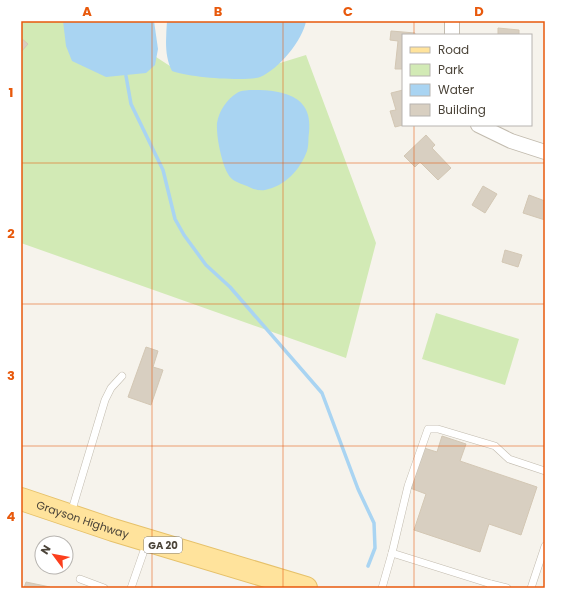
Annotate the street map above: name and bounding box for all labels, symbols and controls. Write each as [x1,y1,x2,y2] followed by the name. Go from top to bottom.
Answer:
[82,2,92,21] text: A
[214,2,223,21] text: B
[343,2,353,21] text: C
[474,2,484,21] text: D
[402,34,532,126] legend
[438,41,469,58] text: Road
[438,61,465,78] text: Park
[438,81,475,98] text: Water
[9,83,13,102] text: 1
[438,101,486,118] text: Building
[7,224,15,243] text: 2
[7,366,15,385] text: 3
[34,497,132,543] street label: Grayson Highway
[7,507,16,526] text: 4
[34,535,74,575] north arrow
[144,537,182,553] road number: GA 20
[37,542,54,557] text: N

